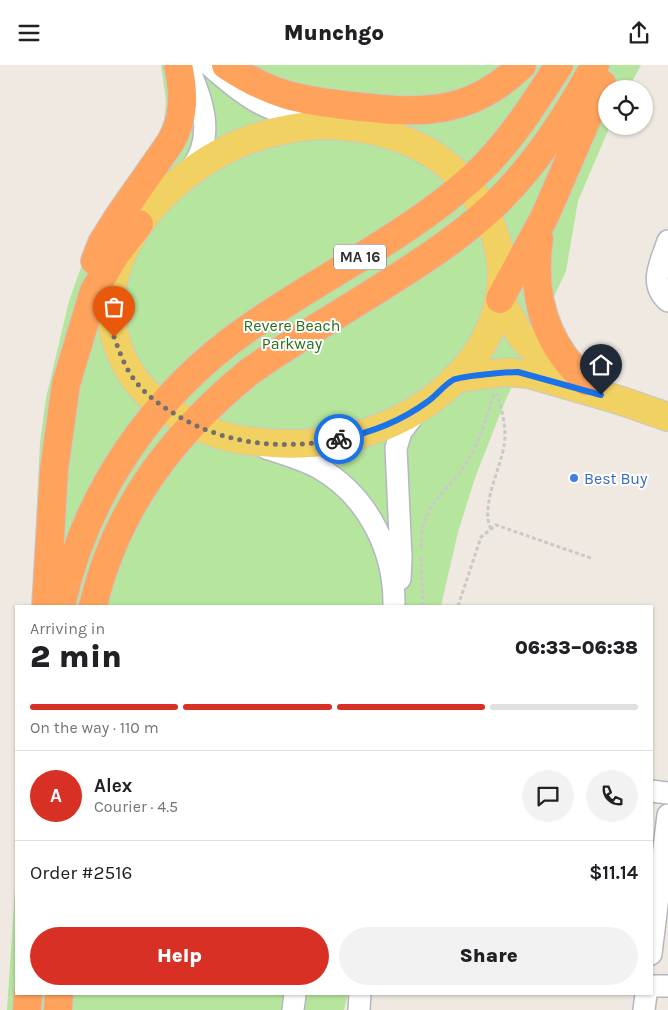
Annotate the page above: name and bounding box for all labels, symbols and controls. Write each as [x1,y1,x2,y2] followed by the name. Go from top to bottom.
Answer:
[15,19,43,47] icon: menu
[625,19,653,47] icon: share
[284,20,384,46] text: Munchgo
[598,80,653,135] map controls
[598,80,653,135] button: locate
[334,245,386,269] road number: MA 16
[93,286,135,337] pin
[100,293,128,321] icon: bag
[244,316,340,353] park label: Revere Beach Parkway
[580,344,622,395] pin
[587,351,615,379] icon: home
[314,414,364,464] courier
[325,425,353,453] icon: bike
[584,469,648,488] place label: Best Buy
[568,472,580,484] marker: Best Buy
[30,619,105,638] text: Arriving in
[515,637,638,659] text: 06:33–06:38
[30,638,122,675] text: 2 min
[30,718,159,737] text: On the way · 110 m
[522,770,574,822] button: chat
[586,770,638,822] button: phone
[94,775,132,797] text: Alex
[50,785,62,807] text: A
[94,797,178,816] text: Courier · 4.5
[30,862,132,884] text: Order #2516
[589,862,638,884] text: $11.14
[30,927,329,985] button: Help
[339,927,638,985] button: Share

